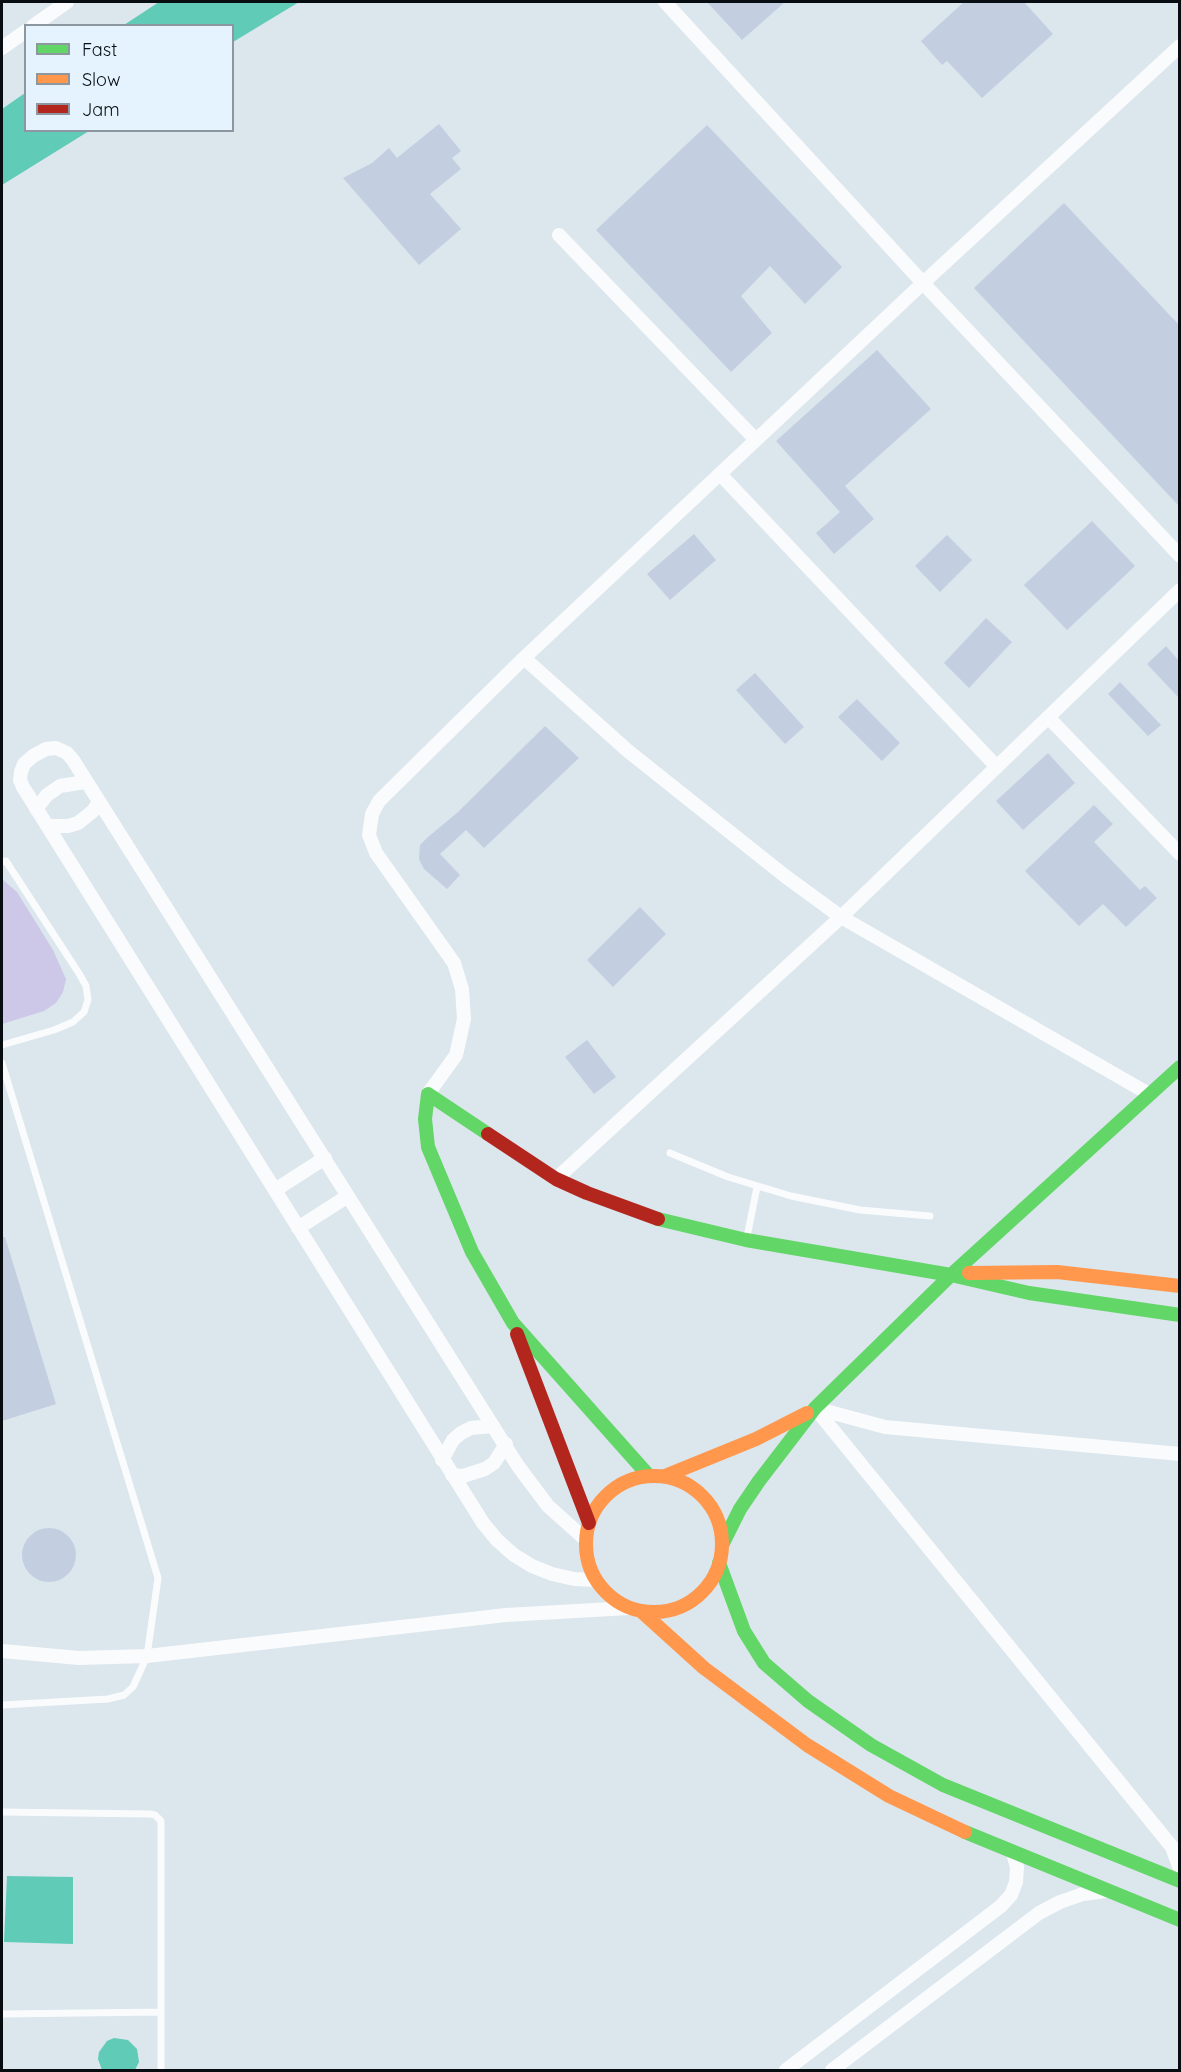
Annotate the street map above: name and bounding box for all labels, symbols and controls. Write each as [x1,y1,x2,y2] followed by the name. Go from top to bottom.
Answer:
[24,24,234,132] legend
[82,38,117,61] text: Fast
[82,68,120,91] text: Slow
[82,98,120,121] text: Jam

